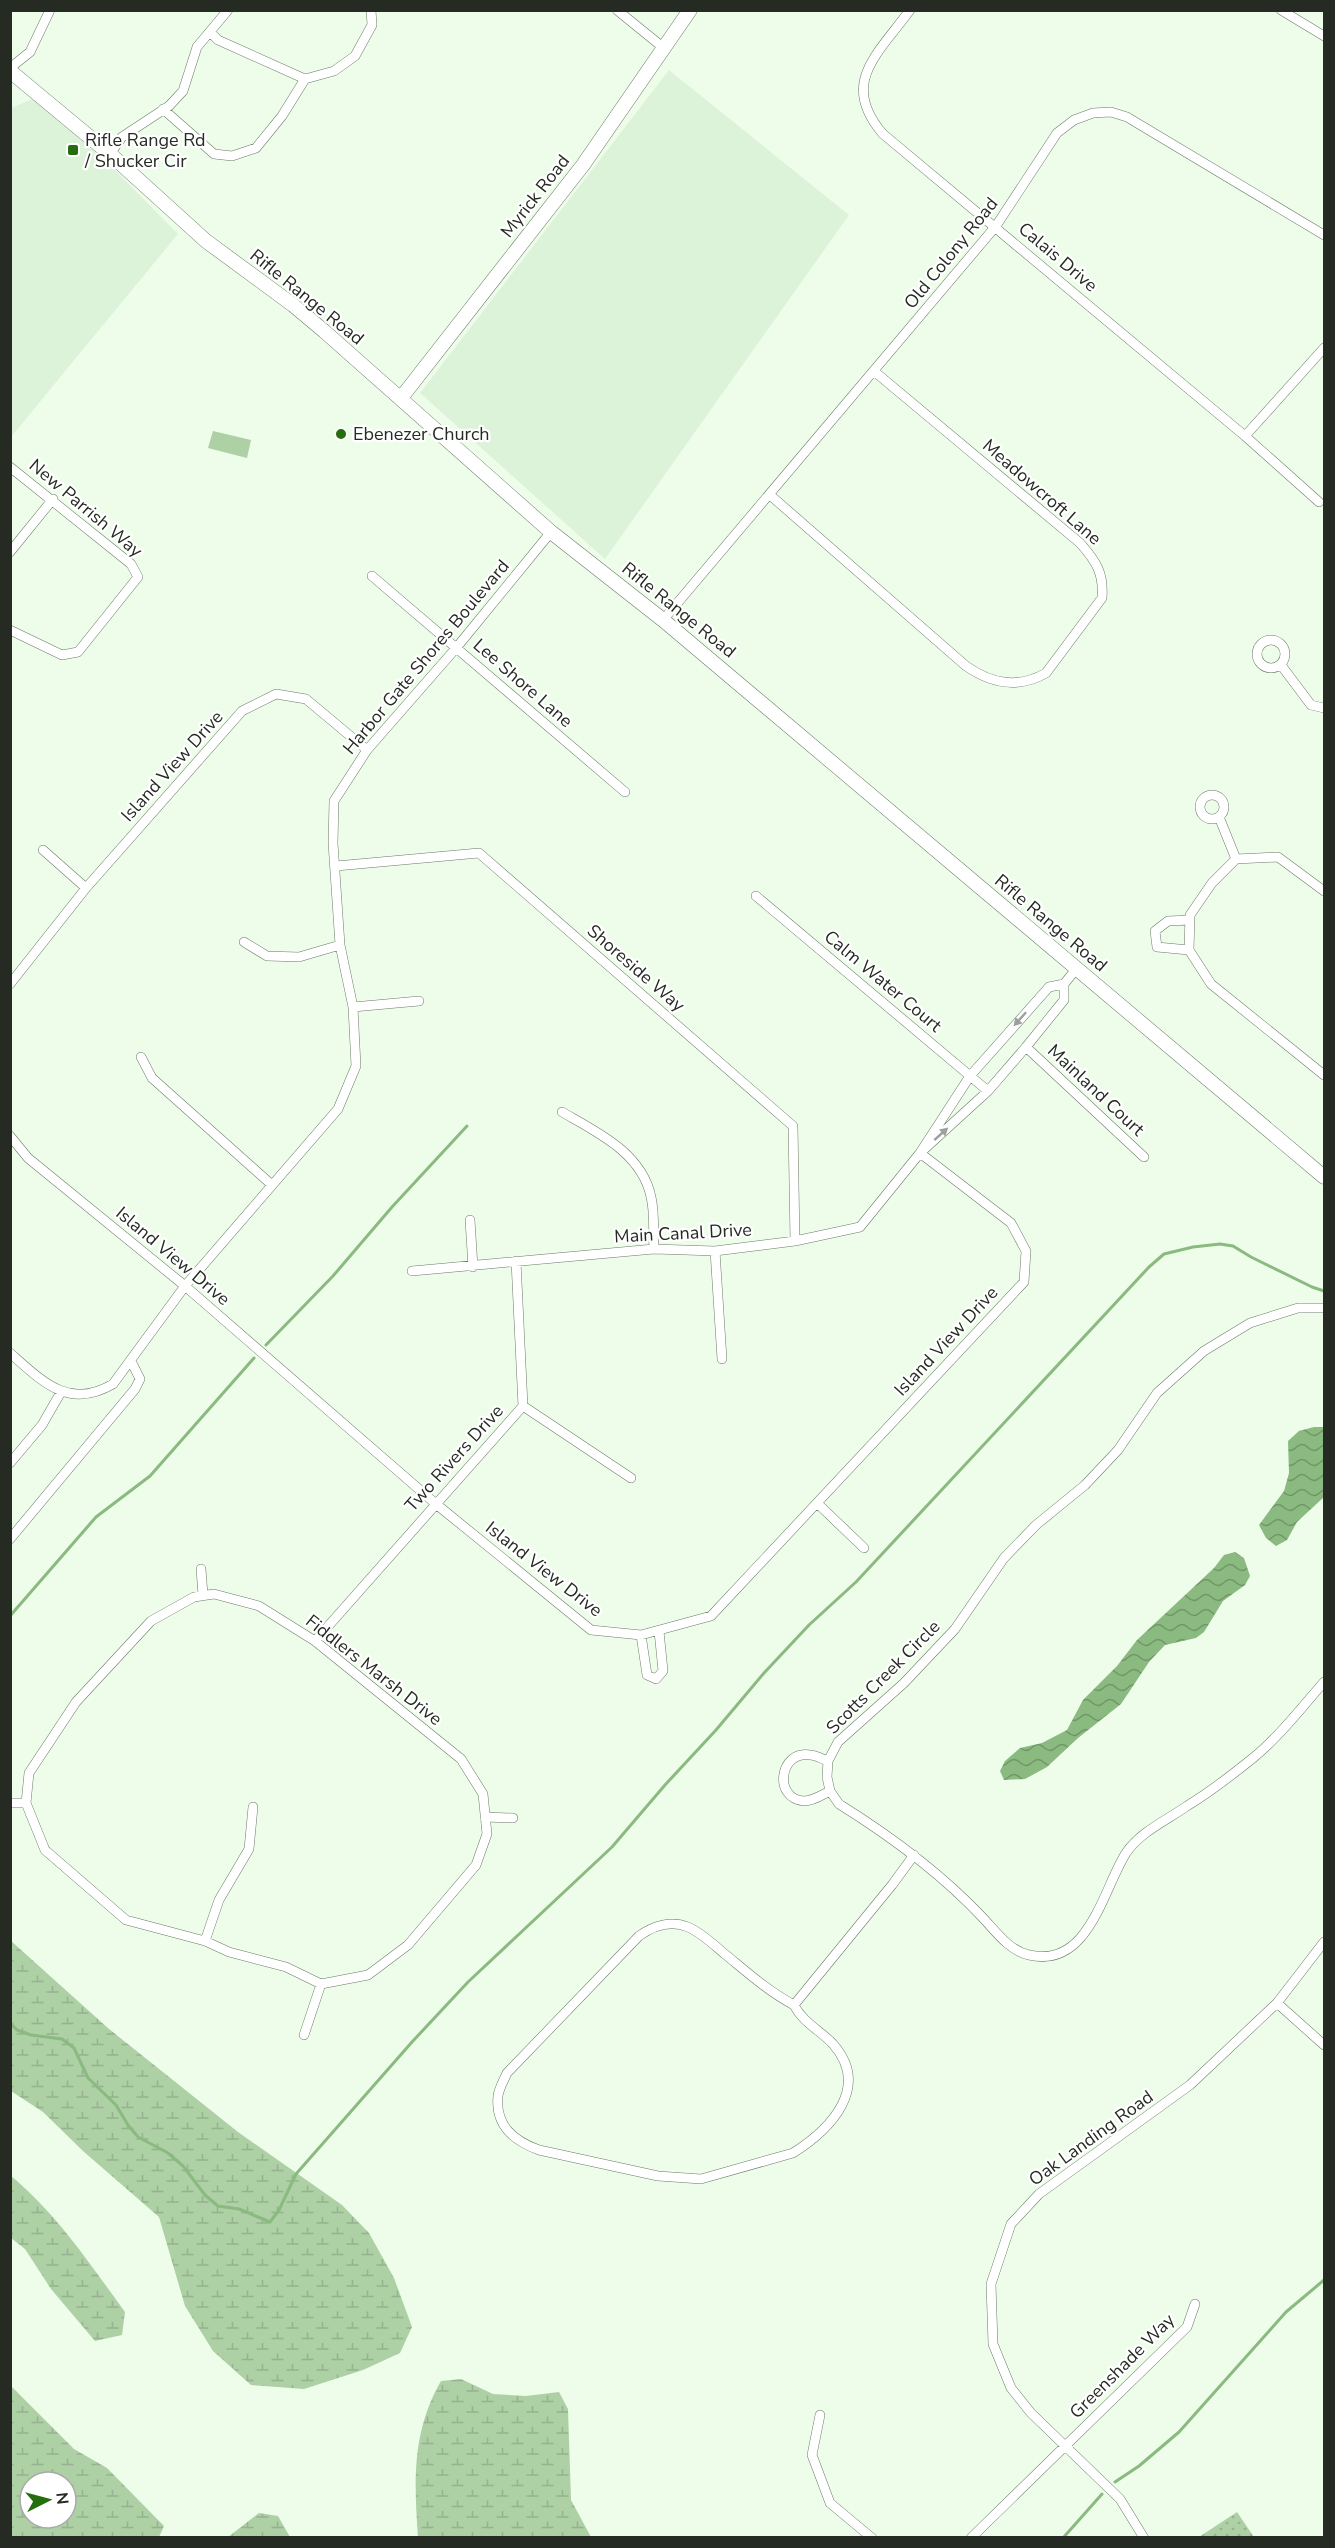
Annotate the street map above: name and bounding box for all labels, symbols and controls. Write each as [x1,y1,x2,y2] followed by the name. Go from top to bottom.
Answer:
[84,128,206,173] place label: Rifle Range Rd / Shucker Cir
[66,143,80,157] marker: Rifle Range Rd / Shucker Cir
[495,150,575,242] street label: Myrick Road
[899,192,1003,314] street label: Old Colony Road
[1013,217,1103,297] street label: Calais Drive
[245,244,369,350] street label: Rifle Range Road
[353,422,489,446] place label: Ebenezer Church
[334,427,348,441] marker: Ebenezer Church
[977,434,1107,550] street label: Meadowcroft Lane
[24,453,148,563] street label: New Parrish Way
[337,555,515,759] street label: Harbor Gate Shores Boulevard
[617,557,741,663] street label: Rifle Range Road
[468,633,578,733] street label: Lee Shore Lane
[116,705,228,827] street label: Island View Drive
[990,869,1112,977] street label: Rifle Range Road
[582,919,691,1018] street label: Shoreside Way
[819,925,947,1038] street label: Calm Water Court
[1014,1011,1027,1026] one-way arrow
[1042,1039,1150,1142] street label: Mainland Court
[933,1127,948,1141] one-way arrow
[111,1201,235,1311] street label: Island View Drive
[614,1217,752,1249] street label: Main Canal Drive
[889,1281,1003,1401] street label: Island View Drive
[399,1399,509,1517] street label: Two Rivers Drive
[481,1516,607,1622] street label: Island View Drive
[301,1609,447,1731] street label: Fiddlers Marsh Drive
[821,1615,945,1739] street label: Scotts Creek Circle
[1024,2085,1158,2191] street label: Oak Landing Road
[1064,2308,1180,2424] street label: Greenshade Way
[18,2470,78,2530] north arrow
[50,2491,73,2506] text: N

